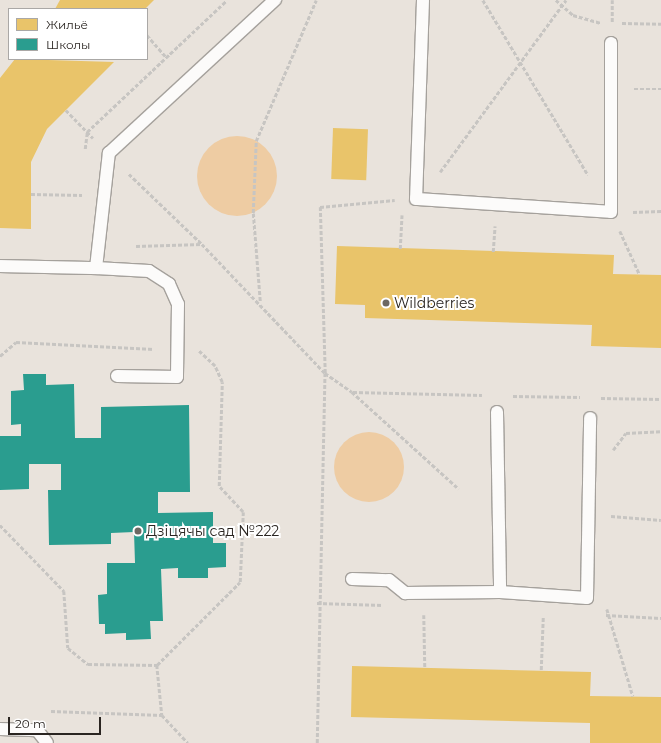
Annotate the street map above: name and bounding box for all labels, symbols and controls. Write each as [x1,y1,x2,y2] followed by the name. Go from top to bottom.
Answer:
[8,8,148,60] legend
[46,17,88,32] text: Жильё
[46,37,91,52] text: Школы
[394,295,474,311] place label: Wildberries
[381,298,391,308] marker: Wildberries
[146,523,279,539] place label: Дзіцячы сад №222
[133,526,143,536] marker: Дзіцячы сад №222
[10,709,103,735] scale bar
[15,716,46,731] text: 20 m

